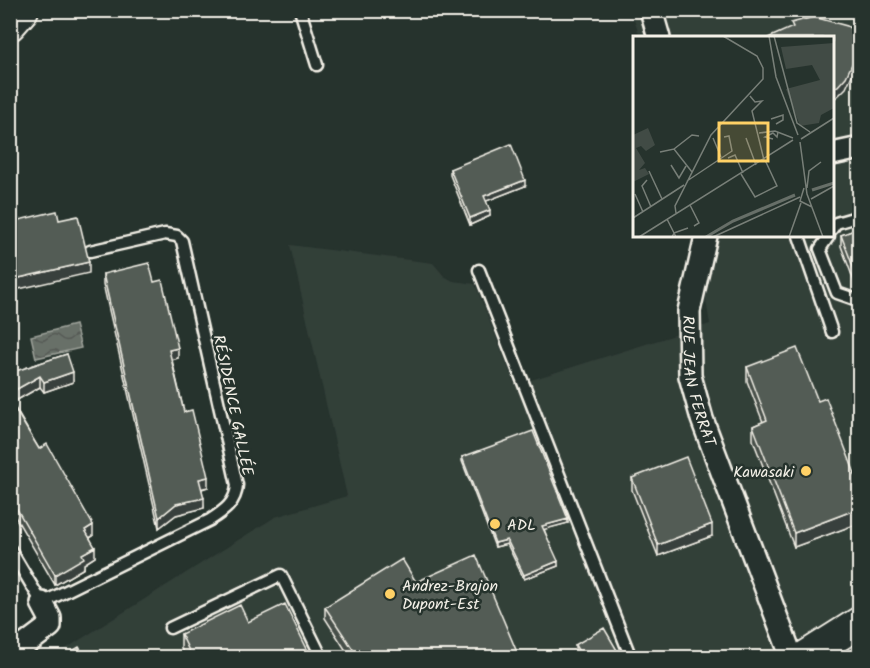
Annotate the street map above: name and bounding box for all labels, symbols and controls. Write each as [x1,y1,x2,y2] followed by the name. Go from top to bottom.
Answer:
[633,36,834,237] inset map
[675,315,723,452] street label: RUE JEAN FERRAT
[205,332,260,479] street label: RÉSIDENCE GALLÉE
[733,460,795,485] place label: Kawasaki
[799,464,813,478] marker: Kawasaki
[507,513,536,538] place label: ADL
[488,517,502,531] marker: ADL
[402,574,498,617] place label: Andrez-Brajon Dupont-Est
[383,587,397,601] marker: Andrez-Brajon Dupont-Est

